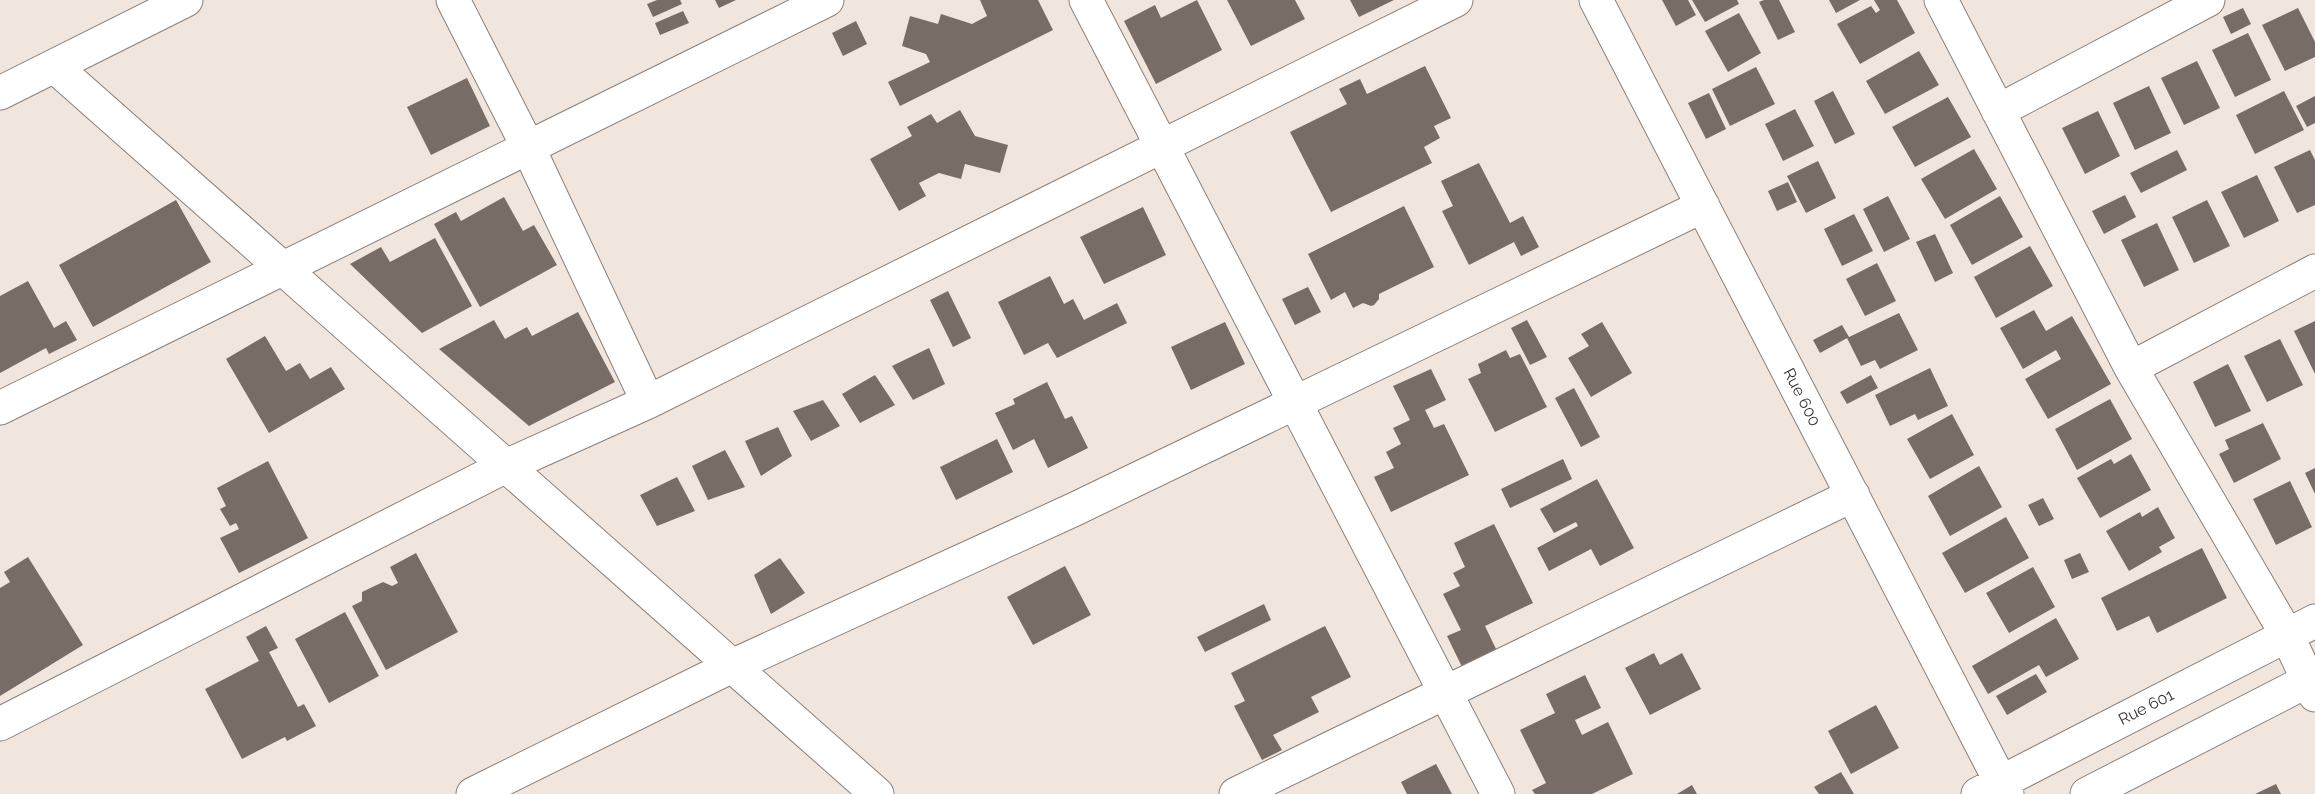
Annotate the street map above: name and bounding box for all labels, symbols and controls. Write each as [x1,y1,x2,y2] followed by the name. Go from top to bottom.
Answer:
[1779,365,1825,429] street label: Rue 600
[2115,685,2177,729] street label: Rue 601

